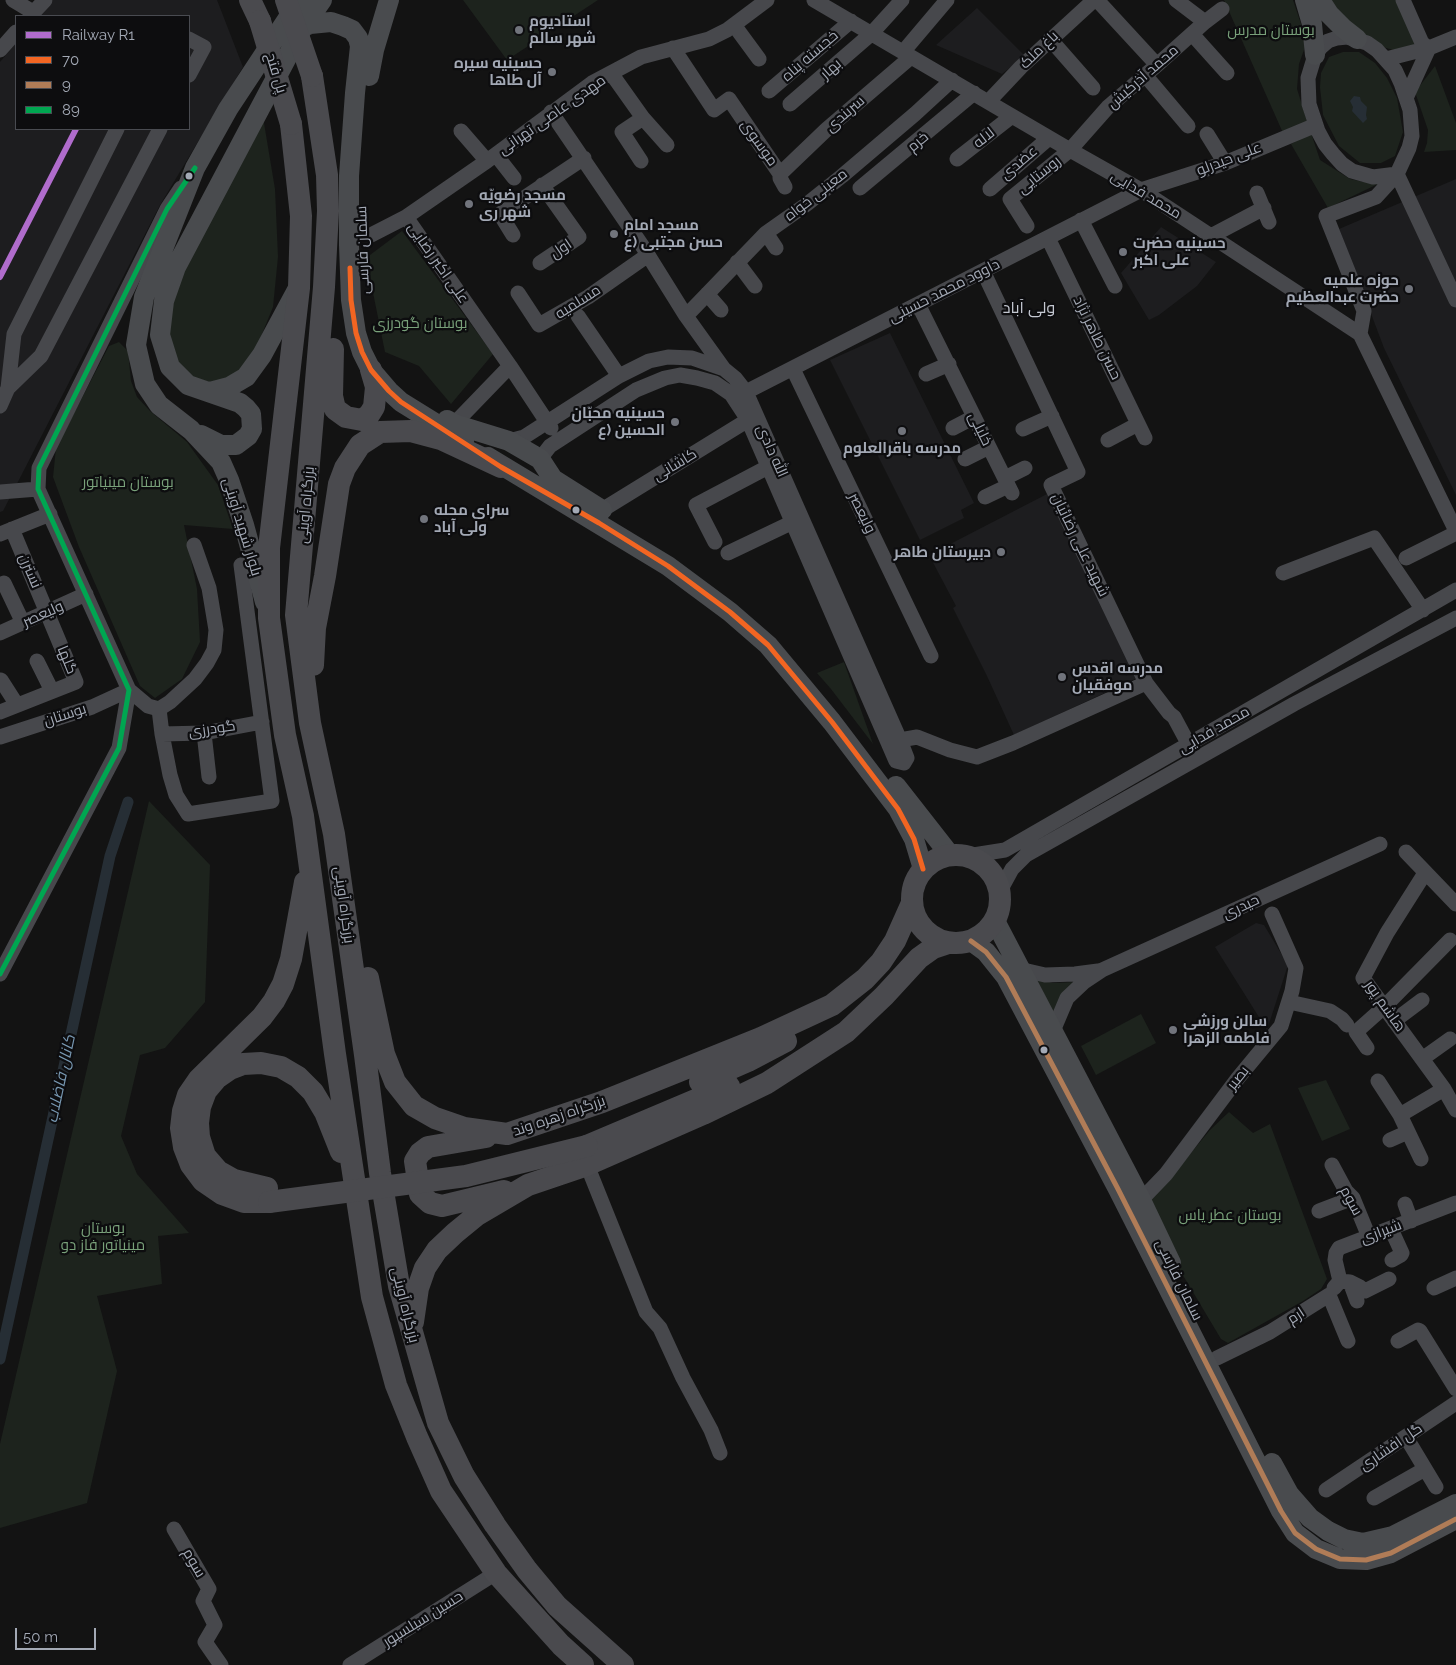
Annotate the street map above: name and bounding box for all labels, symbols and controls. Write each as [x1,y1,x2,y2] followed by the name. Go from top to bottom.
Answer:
[529,12,596,47] place label: استادیوم شهر سالم
[15,15,190,130] legend
[1227,21,1315,39] park label: بوستان مدرس
[513,24,525,36] marker: استادیوم شهر سالم
[62,26,135,44] text: Railway R1
[778,27,842,85] street label: خجسته پناه
[1016,27,1062,73] street label: باغ ملک
[1104,41,1182,113] street label: محمد آذرکیش
[62,51,79,69] text: 70
[261,51,291,95] street label: پل فتح
[454,54,542,89] place label: حسینیه سیره آل طاها
[817,55,845,83] street label: بهار
[546,66,558,78] marker: حسینیه سیره آل طاها
[495,71,609,159] street label: مهدی عاصی تهرانی
[62,76,71,94] text: 9
[822,92,868,136] street label: سربندی
[62,101,80,119] text: 89
[736,116,782,170] street label: موسوی
[970,124,998,152] street label: لاله
[904,128,932,156] street label: خرم
[1194,138,1264,180] street label: علی حیدرلو
[997,142,1041,184] street label: عضدی
[1014,152,1064,198] street label: روستایی
[781,165,851,225] street label: معینی خواه
[1107,167,1185,223] street label: محمد فدایی
[184,171,194,181] unlabelled marker
[479,186,566,221] place label: مسجد رضویّه شهر ری
[463,198,475,210] marker: مسجد رضویّه شهر ری
[352,205,374,295] street label: سلمان فارسی
[624,216,723,251] place label: مسجد امام حسن مجتبی (ع
[403,219,473,307] street label: علی اکبر رضایی
[608,228,620,240] marker: مسجد امام حسن مجتبی (ع
[1133,234,1226,269] place label: حسینیه حضرت علی اکبر
[547,235,575,263] street label: اول
[1117,246,1129,258] marker: حسینیه حضرت علی اکبر
[885,255,1003,327] street label: داوود محمد حسینی
[1286,271,1399,306] place label: حوزه علمیه حضرت عبدالعظیم
[552,281,604,323] street label: مسلمیه
[1403,283,1415,295] marker: حوزه علمیه حضرت عبدالعظیم
[1069,293,1125,383] street label: حسن طاهر نژاد
[1003,298,1055,318] district label: ولی آباد
[372,314,468,332] park label: بوستان گودرزی
[572,404,665,439] place label: حسینیه محبّان الحسین (ع
[964,409,996,449] street label: خلیلی
[669,416,681,428] marker: حسینیه محبّان الحسین (ع
[752,422,792,480] street label: الله دادی
[896,425,908,437] marker: مدرسه باقرالعلوم
[843,439,961,457] place label: مدرسه باقرالعلوم
[650,445,700,485] street label: کاشانی
[294,466,318,544] street label: بزرگراه آوینی
[82,473,174,491] park label: بوستان مینیاتور
[219,476,265,578] street label: بلوار شهید آوینی
[844,490,880,536] street label: ولیعصر
[1047,490,1113,600] street label: شهید علی رضائیان
[434,501,509,536] place label: سرای محله ولی آباد
[571,505,581,515] unlabelled marker
[418,513,430,525] marker: سرای محله ولی آباد
[894,543,991,561] place label: دبیرستان طاهر
[995,546,1007,558] marker: دبیرستان طاهر
[15,551,45,591] street label: نسترن
[20,597,66,631] street label: ولیعصر
[53,643,81,677] street label: گلها
[1072,659,1163,694] place label: مدرسه اقدس موفقیان
[1056,671,1068,683] marker: مدرسه اقدس موفقیان
[41,700,89,730] street label: بوستان
[1175,702,1253,758] street label: محمد فدایی
[187,717,237,741] street label: گودرزی
[330,865,358,945] street label: بزرگراه آوینی
[1220,891,1262,923] street label: حیدری
[1361,977,1409,1035] street label: هاشم پور
[1183,1012,1270,1047] place label: سالن ورزشی فاطمه الزهرا
[1167,1024,1179,1036] marker: سالن ورزشی فاطمه الزهرا
[42,1033,80,1125] water label: کانال فاضلاب
[1039,1045,1049,1055] unlabelled marker
[1223,1062,1253,1094] street label: بصیر
[510,1092,608,1140] street label: بزرگراه زهره وند
[1336,1183,1366,1219] street label: سوم
[1179,1206,1281,1224] park label: بوستان عطر یاس
[1358,1216,1404,1248] street label: شیرازی
[61,1219,145,1254] park label: بوستان مینیاتور فاز دو
[1152,1236,1206,1324] street label: سلمان فارسی
[387,1265,423,1345] street label: بزرگراه آوینی
[1284,1304,1308,1328] street label: ارم
[1356,1419,1426,1475] street label: گل افشاری
[179,1545,209,1581] street label: سوم
[380,1587,466,1651] street label: حسین سیلسپور
[18,1618,99,1650] scale bar
[23,1628,58,1646] text: 50 m

